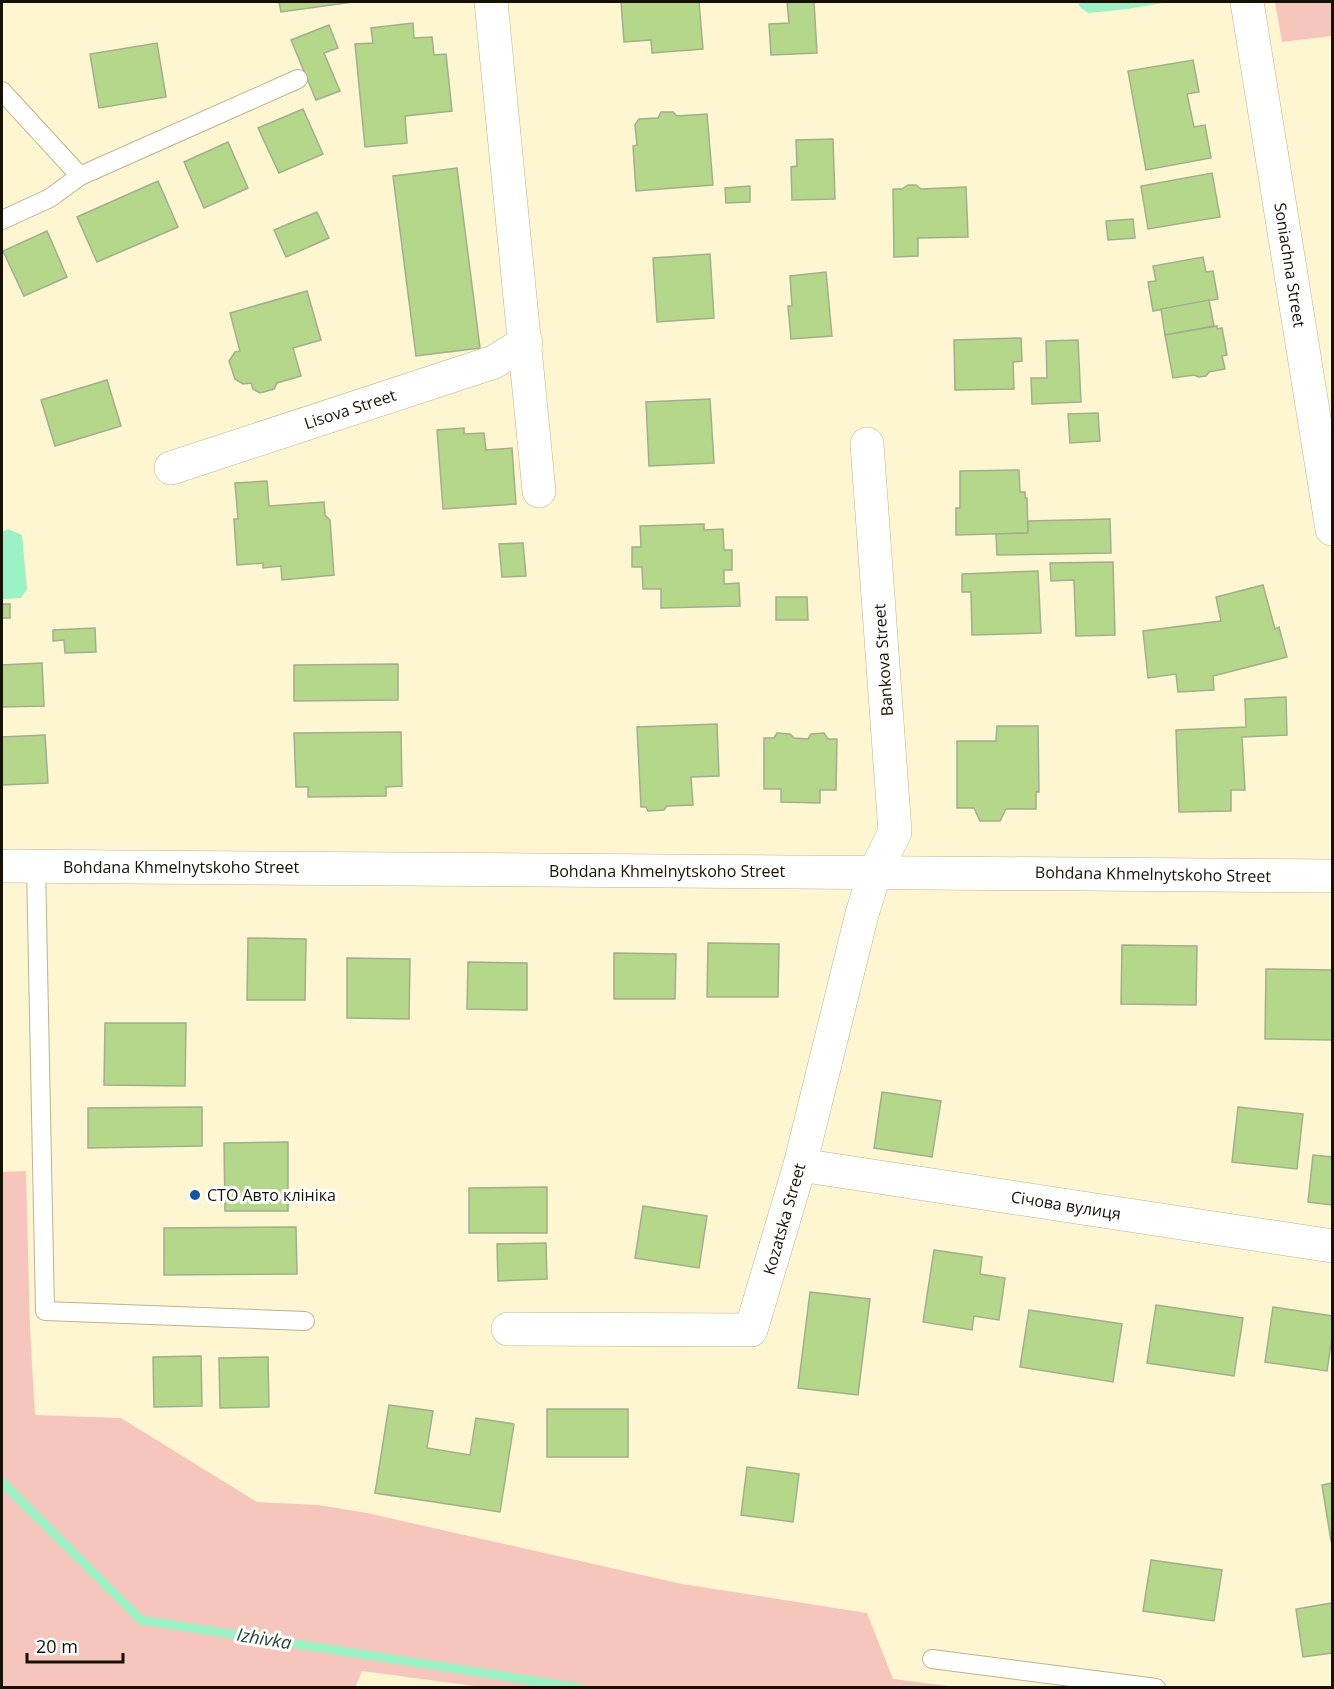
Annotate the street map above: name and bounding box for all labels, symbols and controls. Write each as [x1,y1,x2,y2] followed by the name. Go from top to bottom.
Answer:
[1269,201,1311,329] street label: Soniachna Street
[301,384,399,434] street label: Lisova Street
[868,603,898,717] street label: Bankova Street
[63,856,299,878] street label: Bohdana Khmelnytskoho Street
[549,860,785,882] street label: Bohdana Khmelnytskoho Street
[1035,861,1272,887] street label: Bohdana Khmelnytskoho Street
[758,1160,811,1277] street label: Kozatska Street
[207,1184,336,1206] place label: СТО Авто клініка
[1009,1185,1123,1225] street label: Січова вулиця
[188,1188,202,1202] marker: СТО Авто клініка
[235,1622,293,1654] water label: Izhivka
[27,1626,123,1664] scale bar
[36,1634,78,1658] text: 20 m

